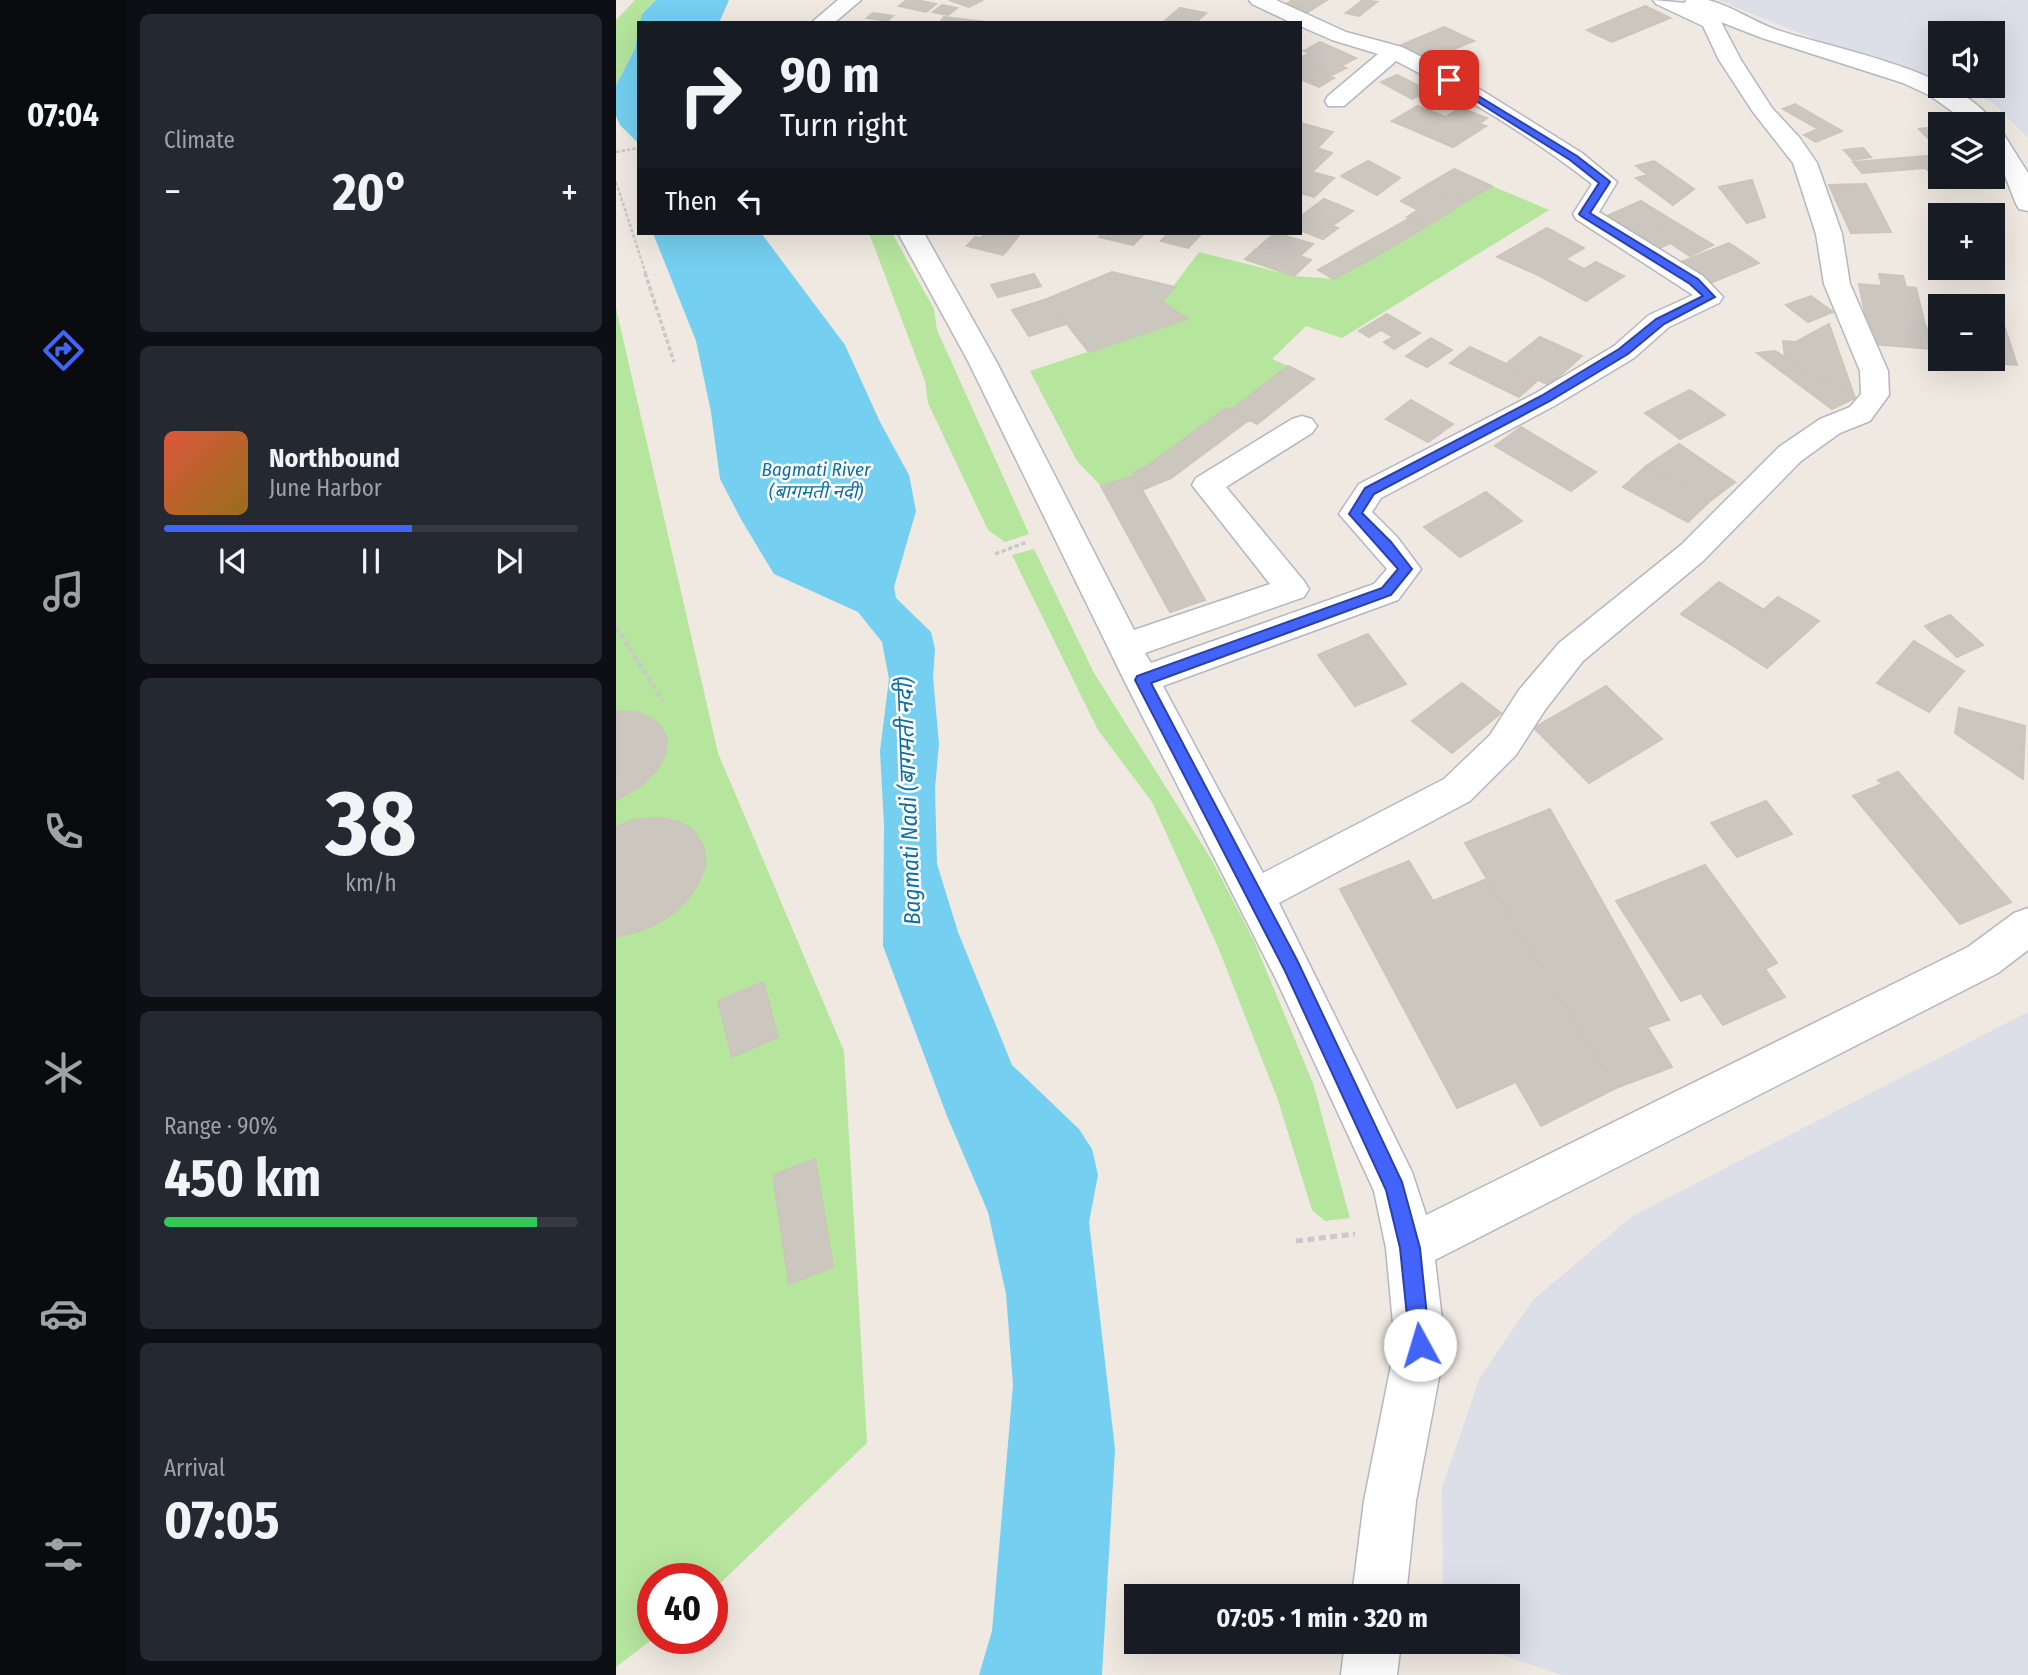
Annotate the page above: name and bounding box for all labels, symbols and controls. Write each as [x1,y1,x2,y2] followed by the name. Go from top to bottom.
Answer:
[1928,21,2005,371] map controls
[1928,21,2005,98] button: sound
[780,46,880,105] text: 90 m
[665,49,756,140] icon: right
[1419,50,1479,110] pin
[1430,61,1468,99] icon: arrive
[27,96,99,134] text: 07:04
[780,106,907,144] text: Turn right
[1928,112,2005,189] button: layers
[164,126,235,154] text: Climate
[333,161,409,224] text: 20°
[164,169,181,215] text: −
[561,169,578,215] text: +
[731,182,769,220] icon: left
[665,186,717,217] text: Then
[1928,203,2005,280] button: +
[1928,294,2005,371] button: −
[39,326,88,375] icon: directions
[269,443,400,474] text: Northbound
[762,458,872,503] water label: Bagmati River (बागमती नदी)
[269,474,382,502] text: June Harbor
[214,542,252,580] icon: previous
[352,542,390,580] icon: pause
[490,542,528,580] icon: next
[39,567,88,616] icon: music
[890,676,926,926] water label: Bagmati Nadi (बागमती नदी)
[325,769,417,878] text: 38
[39,807,88,856] icon: phone
[345,869,397,897] text: km/h
[39,1048,88,1097] icon: climate
[164,1112,278,1140] text: Range · 90%
[164,1147,321,1210] text: 450 km
[39,1289,88,1338] icon: car
[1383,1308,1457,1382] position arrow
[164,1454,225,1482] text: Arrival
[164,1489,279,1552] text: 07:05
[39,1530,88,1579] icon: filters
[637,1563,728,1654] speed limit sign: 40
[1216,1603,1428,1634] text: 07:05 · 1 min · 320 m

